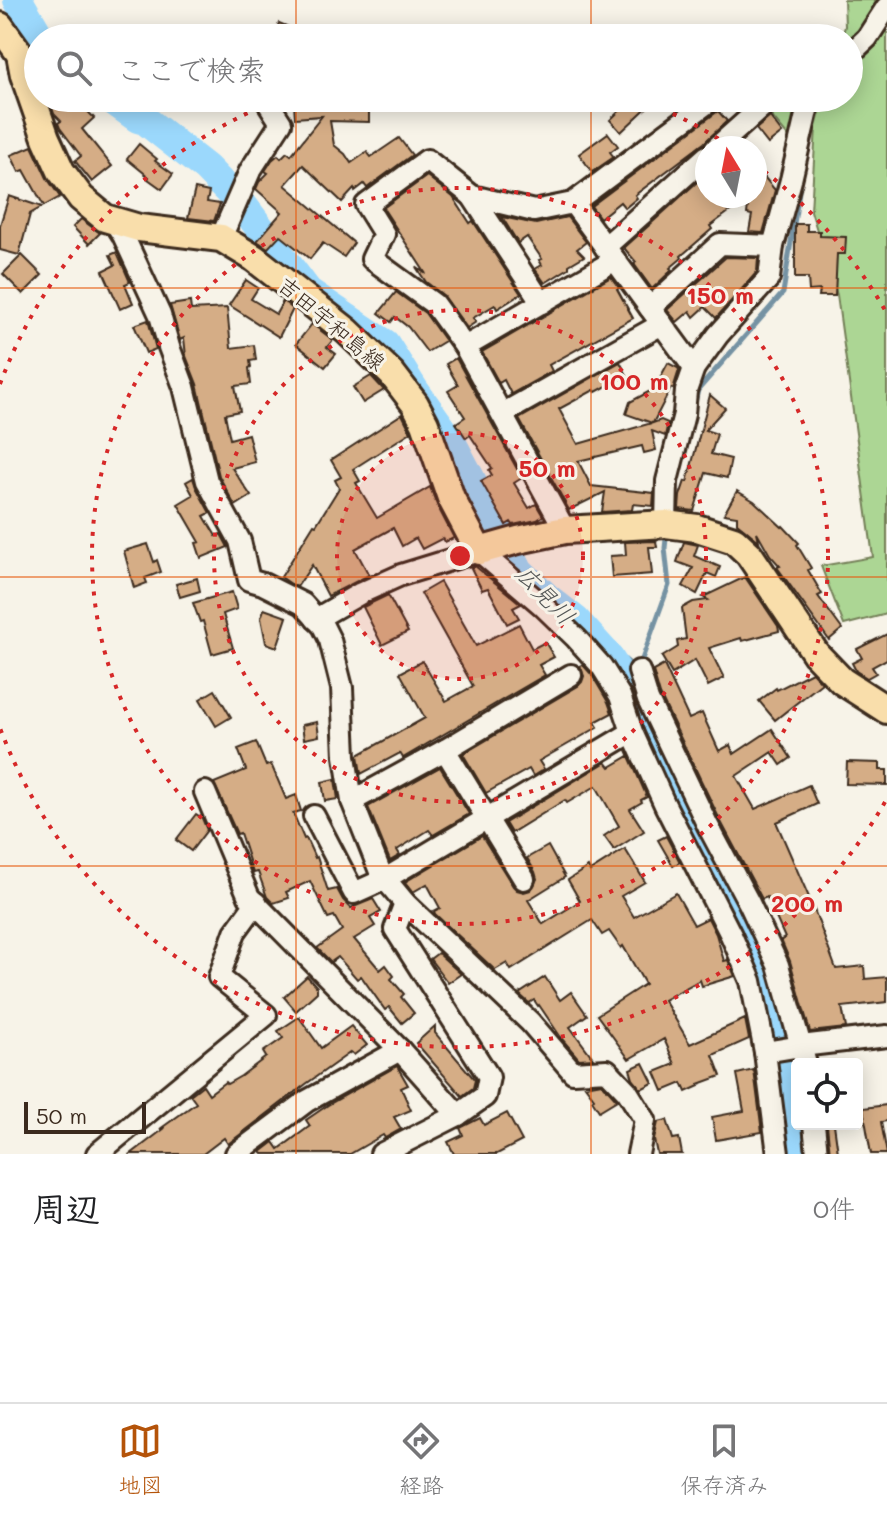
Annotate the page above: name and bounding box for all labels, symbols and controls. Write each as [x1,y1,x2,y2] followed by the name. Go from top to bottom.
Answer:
[24,24,863,112] search box
[52,46,96,90] icon: search
[116,49,266,89] text: ここで検索
[695,136,767,208] north arrow
[272,269,392,377] street label: 吉田宇和島線
[686,279,754,310] text: 150 m
[599,365,669,396] text: 100 m
[518,452,576,483] text: 50 m
[446,542,474,570] centre of rings
[510,557,582,631] water label: 広見川
[771,887,843,918] text: 200 m
[791,1058,863,1130] map controls
[791,1058,863,1130] button: locate
[24,1098,146,1134] scale bar
[36,1101,87,1130] text: 50 m
[32,1185,100,1230] text: 周辺
[813,1191,855,1225] text: 0件
[118,1419,163,1499] tab: 地図
[399,1419,444,1499] tab: 経路
[680,1419,769,1499] tab: 保存済み

